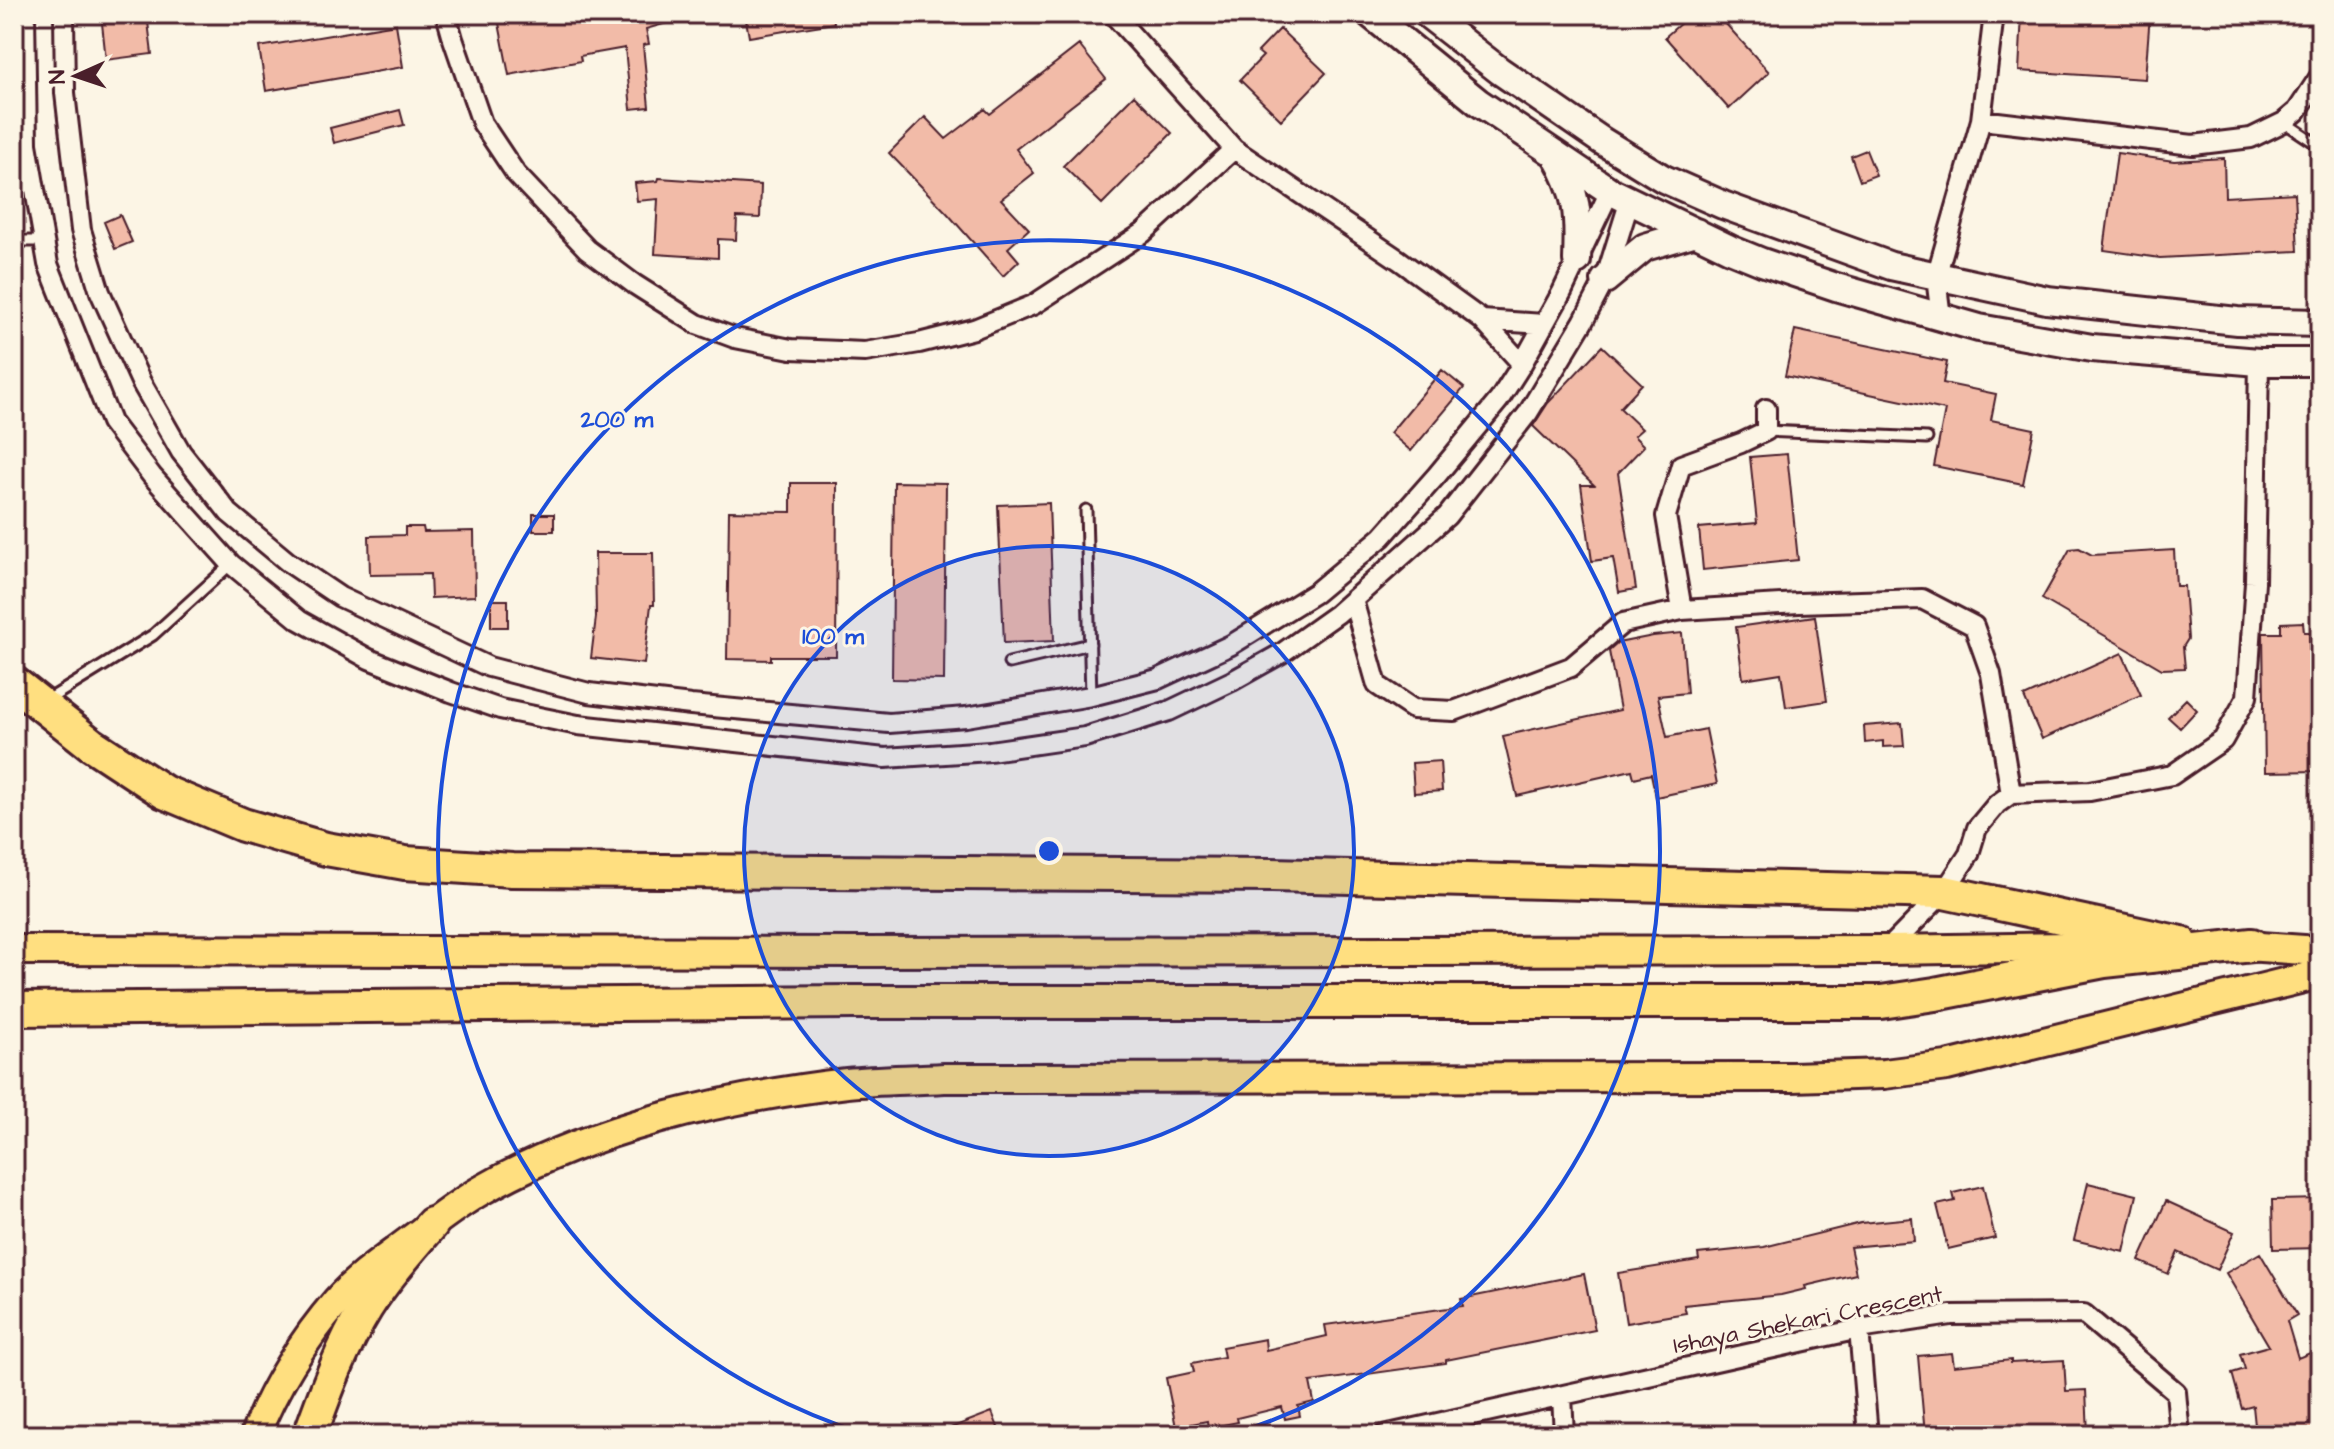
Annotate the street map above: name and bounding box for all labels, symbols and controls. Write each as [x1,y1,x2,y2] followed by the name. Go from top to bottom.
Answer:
[36,36,116,116] north arrow
[42,69,73,85] text: N
[580,403,653,437] text: 200 m
[802,620,864,654] text: 100 m
[1035,837,1063,865] centre of rings
[1670,1277,1946,1364] street label: Ishaya Shekari Crescent

